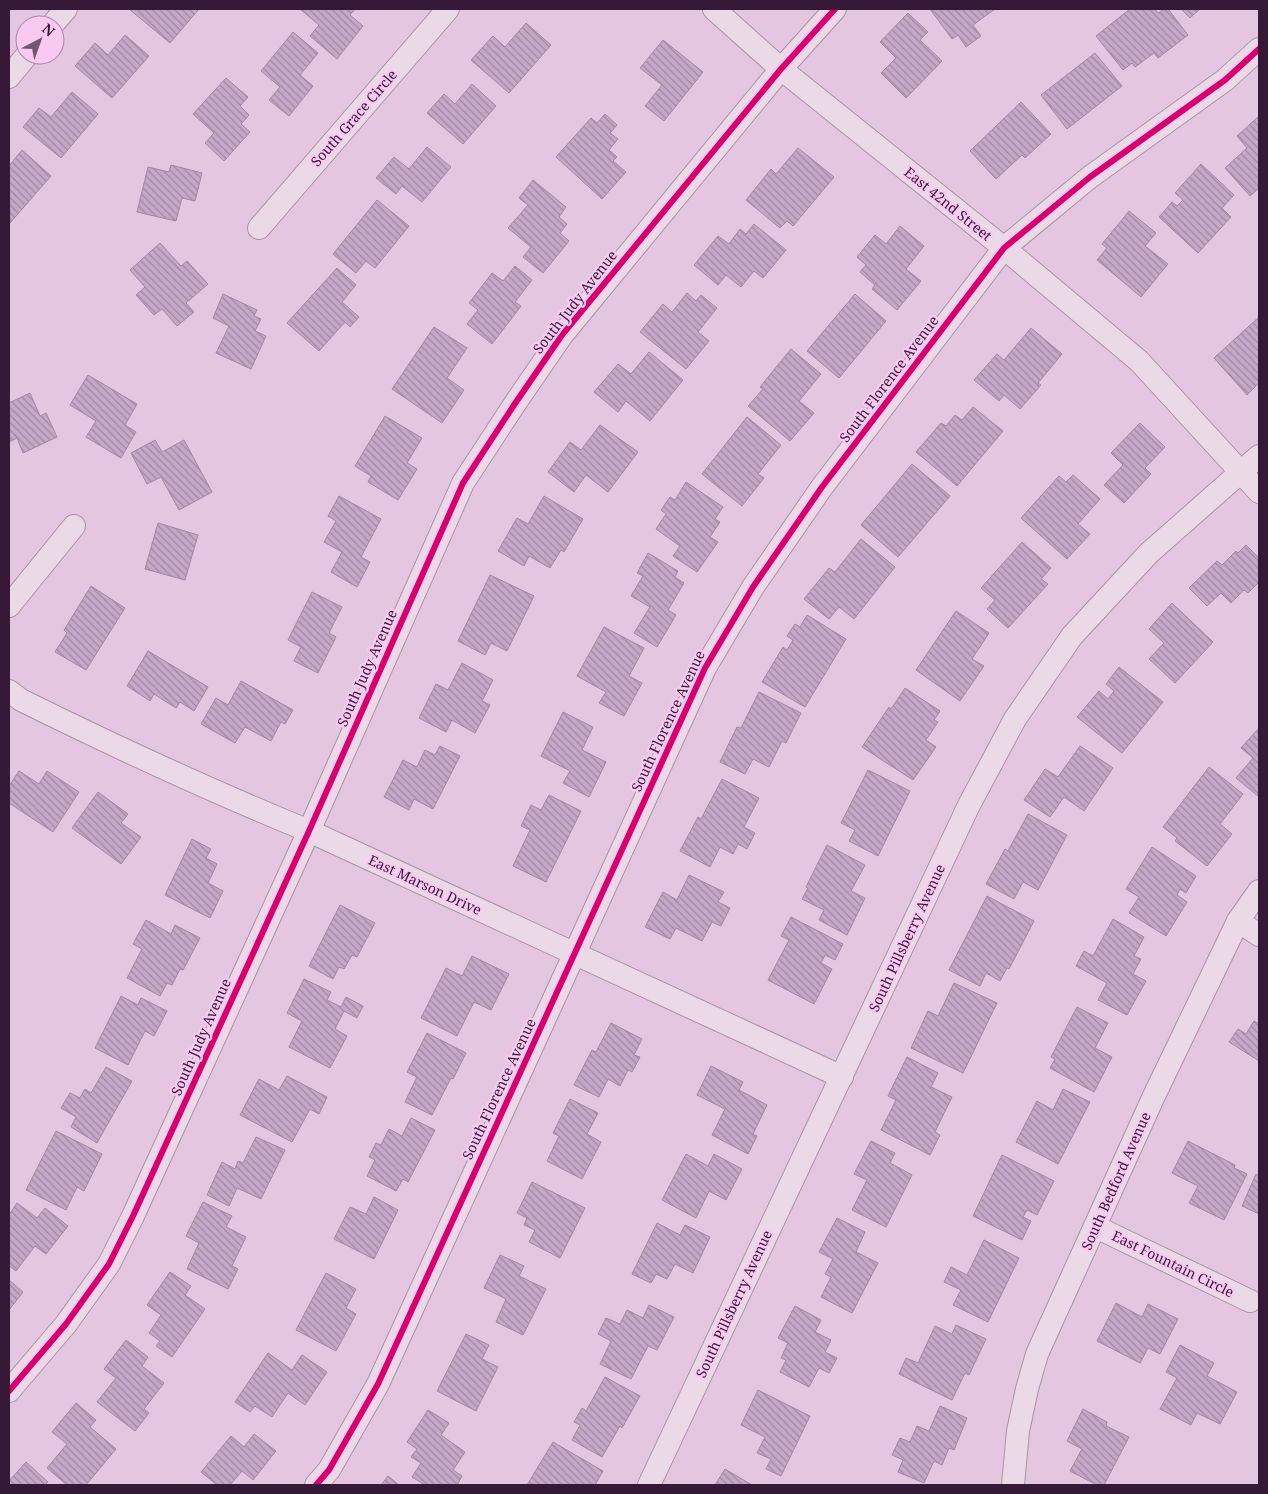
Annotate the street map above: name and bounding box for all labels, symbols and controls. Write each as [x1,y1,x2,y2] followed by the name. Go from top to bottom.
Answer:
[15,15,65,65] north arrow
[38,19,59,41] text: N
[306,65,401,170] street label: South Grace Circle
[901,162,996,245] street label: East 42nd Street
[528,246,621,357] street label: South Judy Avenue
[835,312,942,446] street label: South Florence Avenue
[332,606,401,729] street label: South Judy Avenue
[626,647,709,795] street label: South Florence Avenue
[365,850,485,919] street label: East Marson Drive
[864,861,949,1015] street label: South Pillsberry Avenue
[166,975,235,1098] street label: South Judy Avenue
[457,1015,540,1163] street label: South Florence Avenue
[1076,1109,1155,1253] street label: South Bedford Avenue
[1109,1226,1237,1301] street label: East Fountain Circle
[691,1227,776,1381] street label: South Pillsberry Avenue

